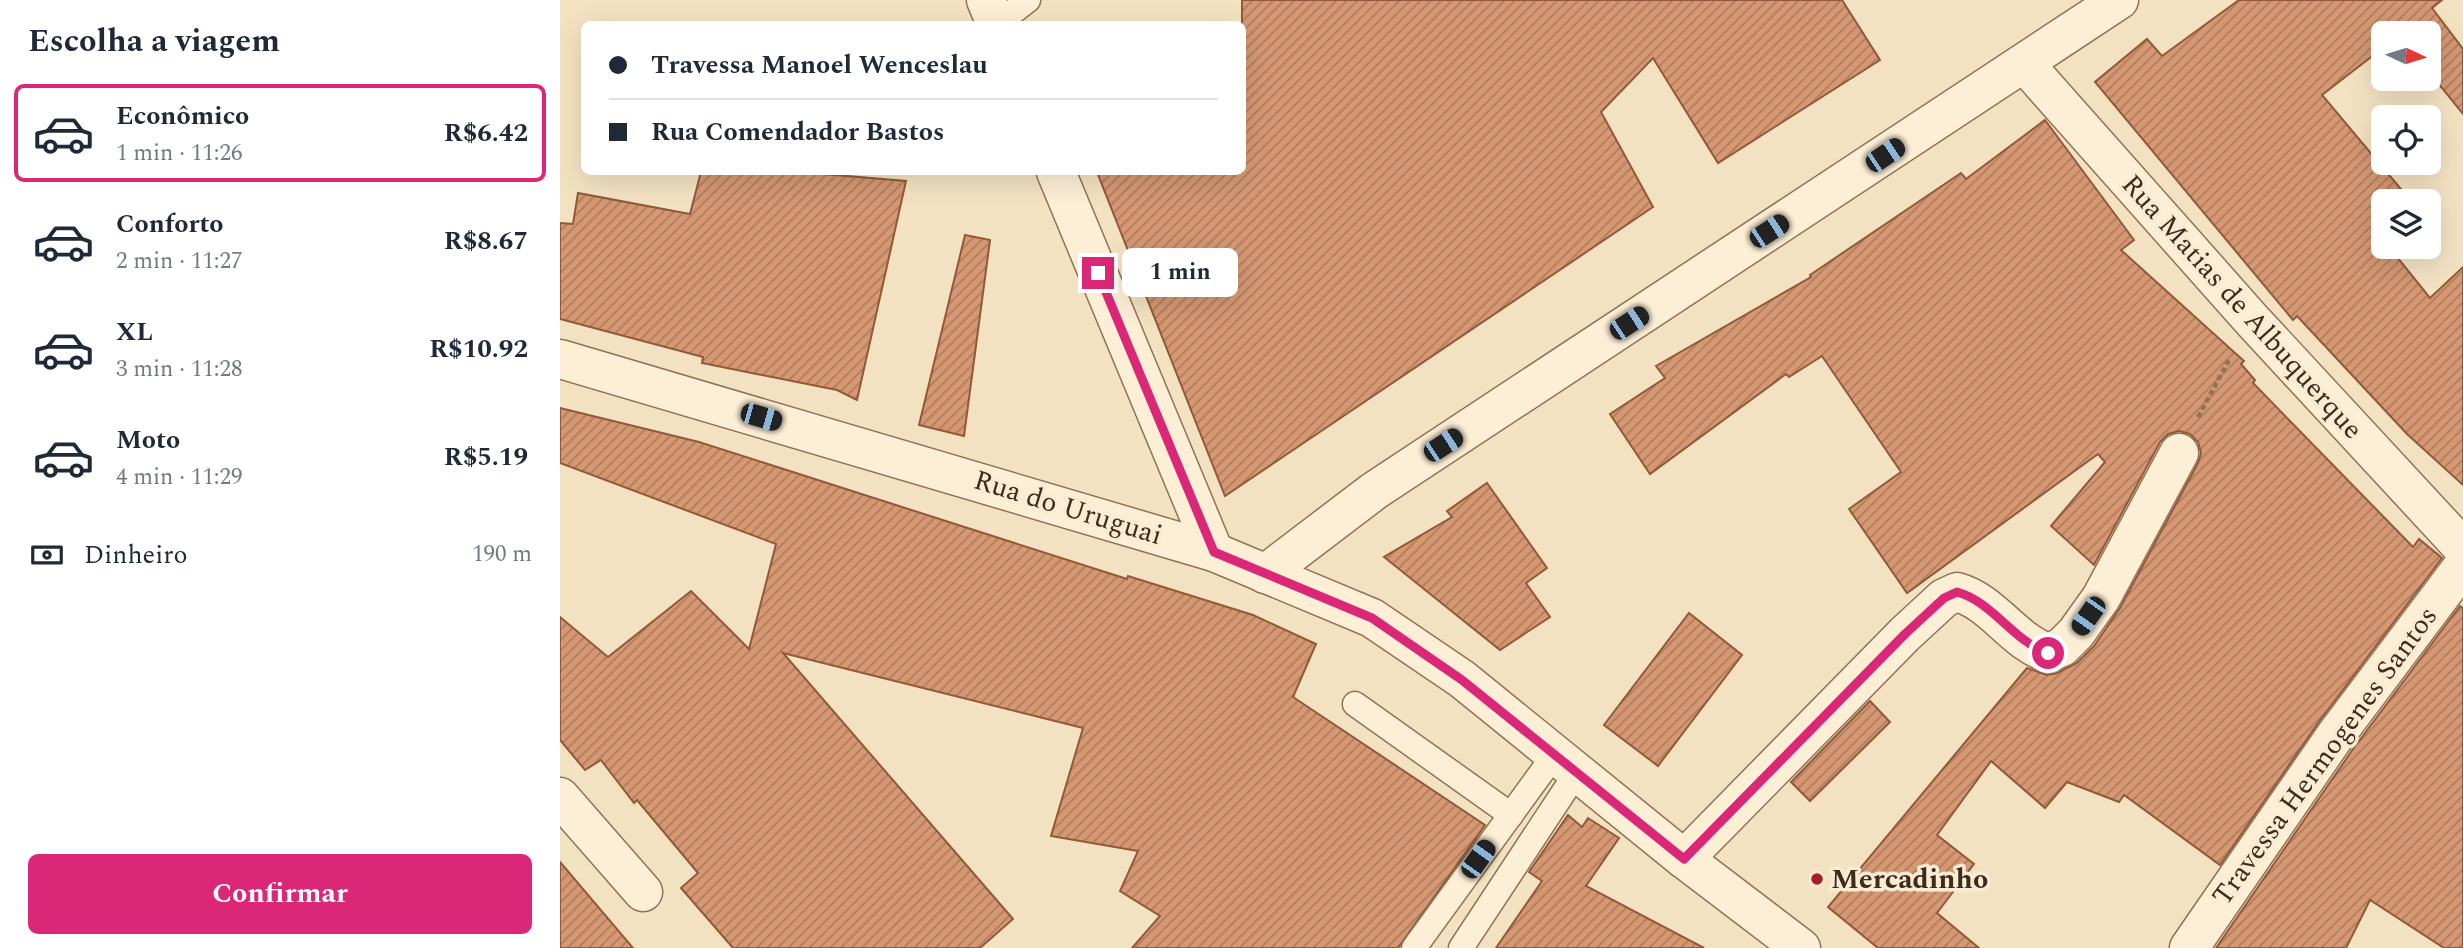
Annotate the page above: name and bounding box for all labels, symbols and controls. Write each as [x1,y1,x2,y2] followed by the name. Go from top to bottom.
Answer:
[28,17,280,66] text: Escolha a viagem
[2371,21,2441,91] north arrow
[2371,21,2441,259] map controls
[651,45,988,85] text: Travessa Manoel Wenceslau
[116,96,249,136] text: Econômico
[32,102,95,165] icon: car
[2371,105,2441,175] button: locate
[651,112,944,152] text: Rua Comendador Bastos
[444,113,528,153] text: R$6.42
[1862,135,1909,175] car
[116,136,243,171] text: 1 min · 11:26
[2111,165,2373,449] street label: Rua Matias de Albuquerque
[2371,189,2441,259] button: layers
[116,204,224,244] text: Conforto
[32,210,95,273] icon: car
[1746,211,1793,251] car
[444,221,528,261] text: R$8.67
[116,244,243,279] text: 2 min · 11:27
[1122,248,1238,298] callout: 1 min
[1149,255,1211,290] text: 1 min
[1082,257,1114,289] route end
[1606,303,1653,343] car
[116,312,153,352] text: XL
[32,318,95,381] icon: car
[429,329,528,369] text: R$10.92
[116,352,243,387] text: 3 min · 11:28
[738,401,785,433] car
[116,420,180,460] text: Moto
[1420,425,1467,465] car
[32,426,95,489] icon: car
[444,437,528,477] text: R$5.19
[968,459,1168,557] street label: Rua do Uruguai
[116,460,243,495] text: 4 min · 11:29
[84,535,188,575] text: Dinheiro
[28,536,66,574] icon: cash
[472,537,532,572] text: 190 m
[2068,593,2109,639] car
[2201,597,2449,915] street label: Travessa Hermogenes Santos
[2032,637,2064,669] route start
[1458,836,1499,882] car
[28,854,532,934] button: Confirmar
[1831,858,1988,901] place label: Mercadinho
[1809,871,1825,887] marker: Mercadinho

